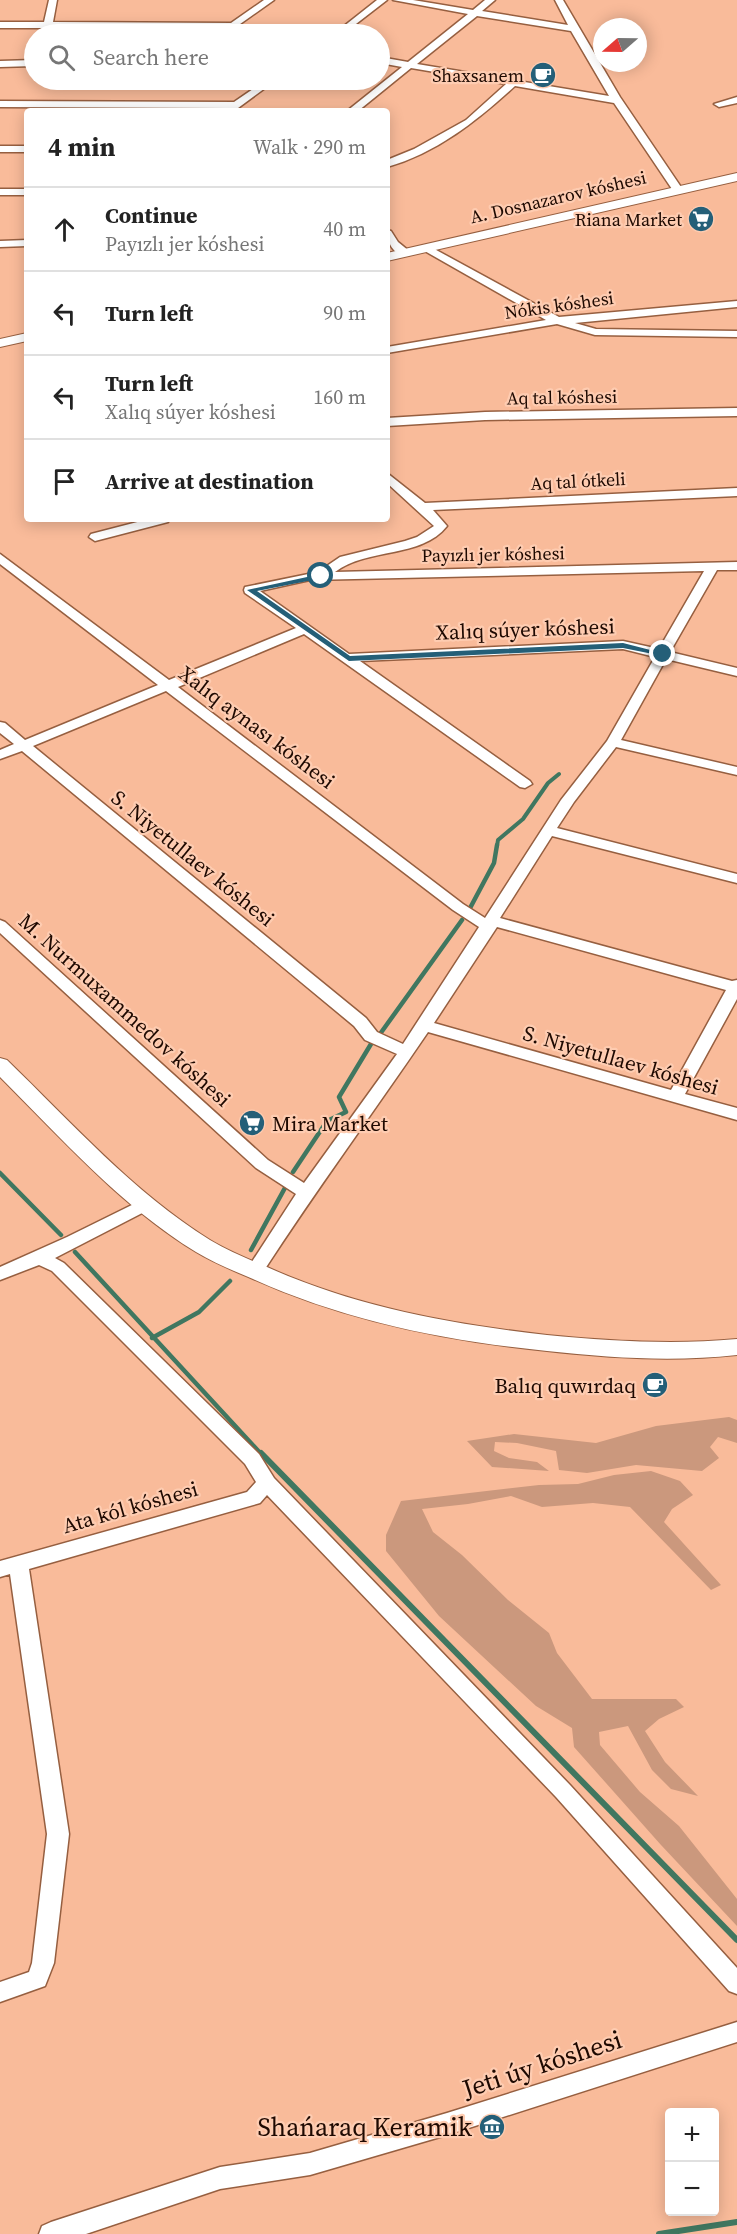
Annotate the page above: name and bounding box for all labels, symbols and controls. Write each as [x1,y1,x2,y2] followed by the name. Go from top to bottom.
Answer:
[593,18,647,72] north arrow
[24,24,390,90] search box
[45,41,78,74] icon: search
[93,42,209,72] text: Search here
[528,60,558,90] cafe icon: Shaxsanem
[432,63,524,88] place label: Shaxsanem
[48,129,115,165] text: 4 min
[253,133,366,161] text: Walk · 290 m
[467,165,649,229] street label: A. Dosnazarov kóshesi
[105,200,198,230] text: Continue
[686,204,716,234] supermarket icon: Riana Market
[575,207,682,232] place label: Riana Market
[48,213,81,246] icon: ahead
[323,215,366,243] text: 40 m
[105,230,264,258] text: Payızlı jer kóshesi
[503,285,615,325] street label: Nókis kóshesi
[48,297,81,330] icon: left
[105,298,193,328] text: Turn left
[323,299,366,327] text: 90 m
[105,368,193,398] text: Turn left
[48,381,81,414] icon: left
[313,383,366,411] text: 160 m
[507,384,617,410] street label: Aq tal kóshesi
[105,398,276,426] text: Xalıq súyer kóshesi
[48,465,81,498] icon: arrive
[105,466,314,496] text: Arrive at destination
[530,466,626,496] street label: Aq tal ótkeli
[421,540,565,568] street label: Payızlı jer kóshesi
[307,562,333,588] route start
[435,611,615,647] street label: Xalıq súyer kóshesi
[649,640,675,666] route end
[173,659,341,795] street label: Xalıq aynası kóshesi
[105,783,281,933] street label: S. Niyetullaev kóshesi
[13,907,237,1113] street label: M. Nurmuxammedov kóshesi
[520,1018,722,1102] street label: S. Niyetullaev kóshesi
[237,1108,267,1138] supermarket icon: Mira Market
[272,1109,388,1138] place label: Mira Market
[640,1370,670,1400] cafe icon: Balıq quwırdaq
[494,1371,636,1400] place label: Balıq quwırdaq
[59,1474,201,1540] street label: Ata kól kóshesi
[457,2021,626,2107] street label: Jeti úy kóshesi
[665,2108,719,2216] map controls
[665,2108,719,2162] button: +
[258,2109,473,2145] place label: Shańaraq Keramik
[477,2112,507,2142] museum icon: Shańaraq Keramik
[665,2162,719,2216] button: −

